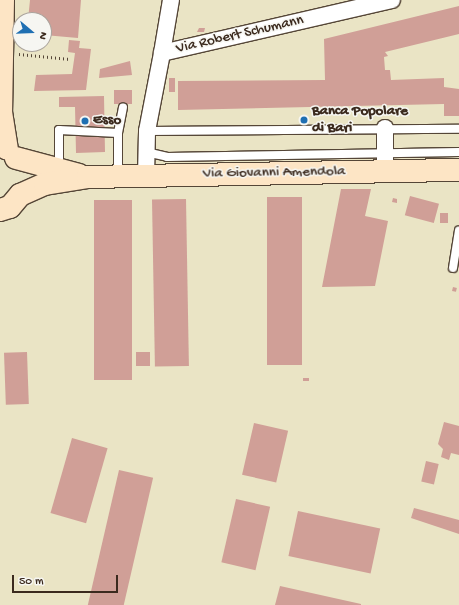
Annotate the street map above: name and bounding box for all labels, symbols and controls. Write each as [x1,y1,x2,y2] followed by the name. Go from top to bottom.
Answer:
[12,12,52,52] north arrow
[175,12,305,58] street label: Via Robert Schumann
[36,30,49,41] text: N
[312,102,408,137] place label: Banca Popolare di Bari
[93,112,121,130] place label: Esso
[299,115,309,125] marker: Banca Popolare di Bari
[80,116,90,126] marker: Esso
[203,163,345,183] street label: Via Giovanni Amendola
[14,567,120,593] scale bar
[19,575,44,589] text: 50 m

